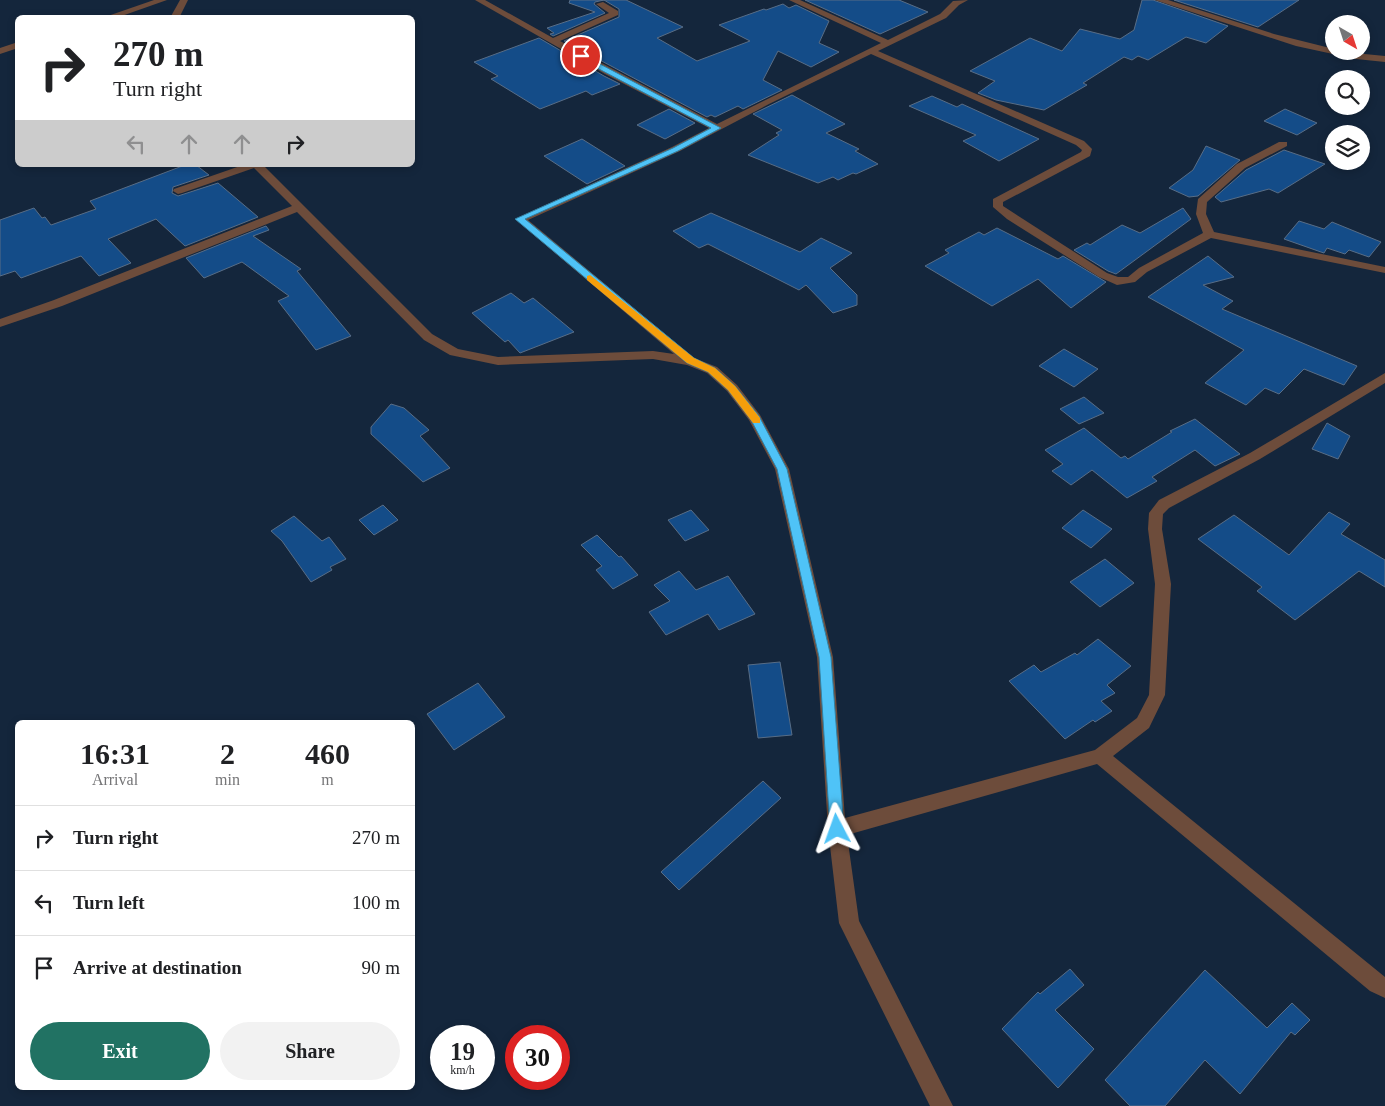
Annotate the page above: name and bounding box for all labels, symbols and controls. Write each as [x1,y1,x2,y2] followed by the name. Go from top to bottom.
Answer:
[1325,15,1370,60] north arrow
[1325,15,1370,170] map controls
[30,35,95,100] icon: right
[113,35,203,74] text: 270 m
[560,35,602,77] pin
[567,42,595,70] icon: arrive
[1325,70,1370,115] button: search
[113,76,202,101] text: Turn right
[1325,125,1370,170] button: layers
[122,130,150,158] icon: left
[175,130,203,158] icon: ahead
[228,130,256,158] icon: ahead
[281,130,309,158] icon: right
[80,737,150,770] text: 16:31
[220,737,235,770] text: 2
[305,737,350,770] text: 460
[92,771,138,788] text: Arrival
[215,771,240,788] text: min
[321,771,334,788] text: m
[810,802,862,854] position arrow
[30,824,58,852] icon: right
[73,827,158,848] text: Turn right
[352,827,400,848] text: 270 m
[30,889,58,917] icon: left
[73,892,145,913] text: Turn left
[352,892,400,913] text: 100 m
[30,954,58,982] icon: arrive
[73,957,242,978] text: Arrive at destination
[361,957,400,978] text: 90 m
[30,1022,210,1080] button: Exit
[220,1022,400,1080] button: Share
[505,1025,570,1090] speed limit sign: 30
[450,1038,475,1065] text: 19
[450,1063,475,1077] text: km/h

